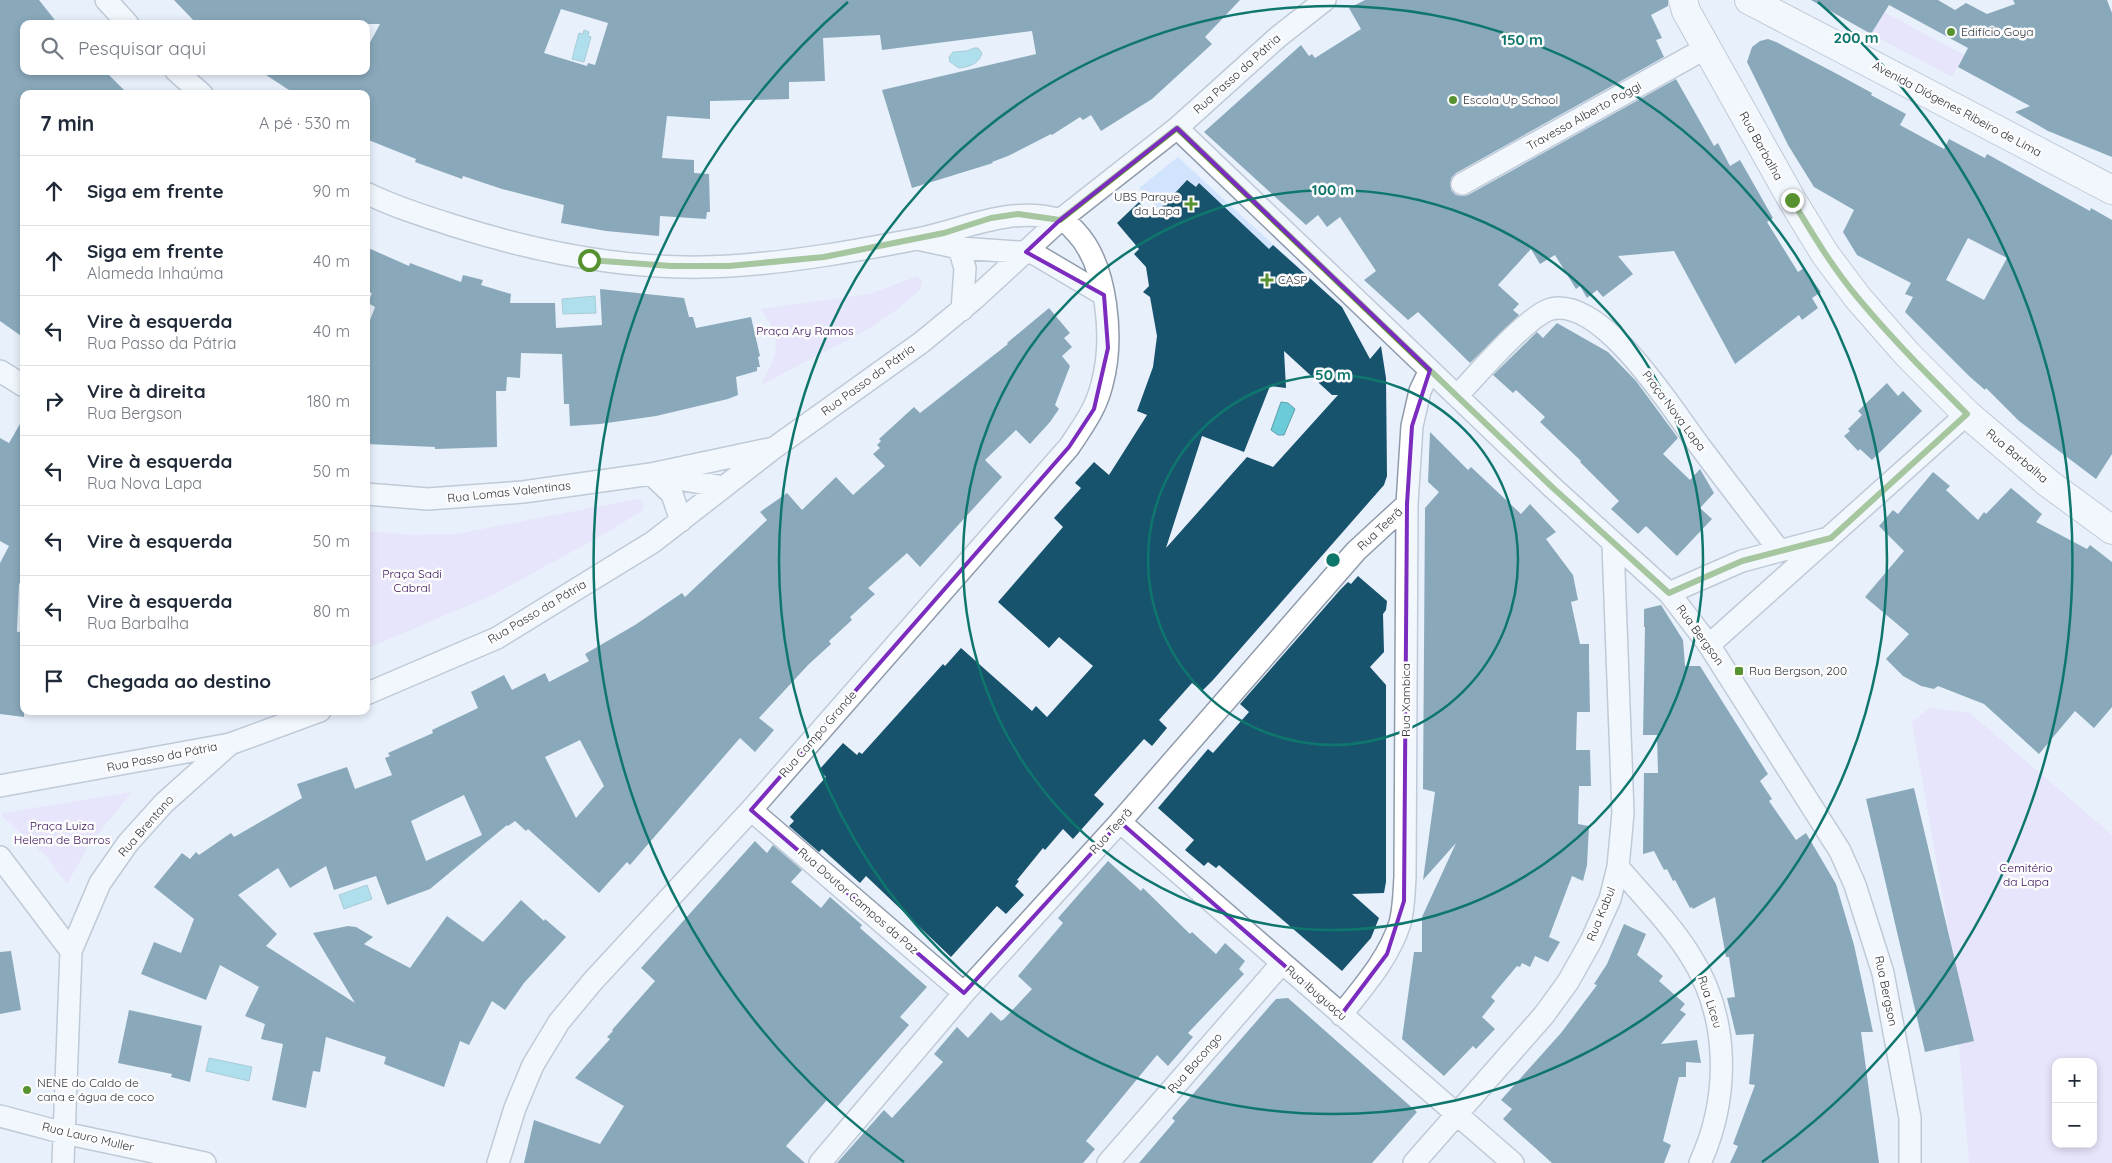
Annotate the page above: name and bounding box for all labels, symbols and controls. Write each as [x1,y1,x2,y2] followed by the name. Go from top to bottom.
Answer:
[20,20,370,75] search box
[1961,24,2033,39] place label: Edifício Goya
[1945,26,1957,38] marker: Edifício Goya
[1834,28,1879,47] text: 200 m
[1501,30,1543,49] text: 150 m
[1190,31,1283,117] street label: Rua Passo da Pátria
[38,34,66,62] icon: search
[78,36,206,60] text: Pesquisar aqui
[1870,57,2044,160] street label: Avenida Diógenes Ribeiro de Lima
[1524,78,1644,153] street label: Travessa Alberto Poggi
[1463,92,1558,107] place label: Escola Up School
[1447,94,1459,106] marker: Escola Up School
[1736,109,1787,183] street label: Rua Barbalha
[40,110,94,136] text: 7 min
[259,113,350,133] text: A pé · 530 m
[40,177,68,205] icon: ahead
[87,179,224,203] text: Siga em frente
[1312,180,1354,199] text: 100 m
[313,181,350,201] text: 90 m
[1114,189,1180,218] place label: UBS Parque da Lapa
[1781,189,1804,212] route end
[1184,197,1198,211] marker: UBS Parque da Lapa
[87,239,224,263] text: Siga em frente
[40,247,68,275] icon: ahead
[578,249,601,272] route start
[313,251,350,271] text: 40 m
[87,263,223,283] text: Alameda Inhaúma
[1278,272,1308,287] place label: CASP
[1260,273,1274,287] marker: CASP
[87,309,232,333] text: Vire à esquerda
[40,317,68,345] icon: left
[313,321,350,341] text: 40 m
[756,323,854,338] park label: Praça Ary Ramos
[87,333,237,353] text: Rua Passo da Pátria
[818,341,917,419] street label: Rua Passo da Pátria
[1315,365,1351,384] text: 50 m
[1639,368,1709,454] street label: Praça Nova Lapa
[87,379,206,403] text: Vire à direita
[40,387,68,415] icon: right
[307,391,350,411] text: 180 m
[87,403,182,423] text: Rua Bergson
[1983,425,2051,486] street label: Rua Barbalha
[87,449,232,473] text: Vire à esquerda
[40,457,68,485] icon: left
[313,461,350,481] text: 50 m
[87,473,202,493] text: Rua Nova Lapa
[447,478,572,505] street label: Rua Lomas Valentinas
[1354,504,1405,553] street label: Rua Teerã
[40,527,68,555] icon: left
[87,529,232,553] text: Vire à esquerda
[313,531,350,551] text: 50 m
[1324,551,1342,569] centre of rings
[382,566,442,595] park label: Praça Sadi Cabral
[485,576,589,647] street label: Rua Passo da Pátria
[87,589,232,613] text: Vire à esquerda
[40,597,68,625] icon: left
[313,601,350,621] text: 80 m
[1673,601,1727,668] street label: Rua Bergson
[87,613,189,633] text: Rua Barbalha
[1398,663,1413,737] street label: Rua Xambica
[1749,663,1847,678] place label: Rua Bergson, 200
[1733,665,1745,677] marker: Rua Bergson, 200
[40,667,68,695] icon: arrive
[87,669,271,693] text: Chegada ao destino
[776,687,860,780] street label: Rua Campo Grande
[105,738,218,775] street label: Rua Passo da Pátria
[115,792,176,860] street label: Rua Brentano
[1086,805,1135,857] street label: Rua Teerã
[14,818,111,847] park label: Praça Luiza Helena de Barros
[795,844,922,957] street label: Rua Doutor Campos da Paz
[1999,860,2053,889] park label: Cemitério da Lapa
[1583,884,1618,943] street label: Rua Kabul
[1872,954,1901,1027] street label: Rua Bergson
[1282,962,1350,1023] street label: Rua Ibuguaçu
[1695,974,1726,1030] street label: Rua Liceu
[1164,1029,1225,1096] street label: Rua Bacongo
[2052,1058,2097,1148] map controls
[2052,1058,2097,1103] button: +
[37,1075,154,1104] place label: NENE do Caldo de cana e água de coco
[21,1084,33,1096] marker: NENE do Caldo de cana e água de coco
[2052,1103,2097,1148] button: −
[41,1119,136,1154] street label: Rua Lauro Muller

